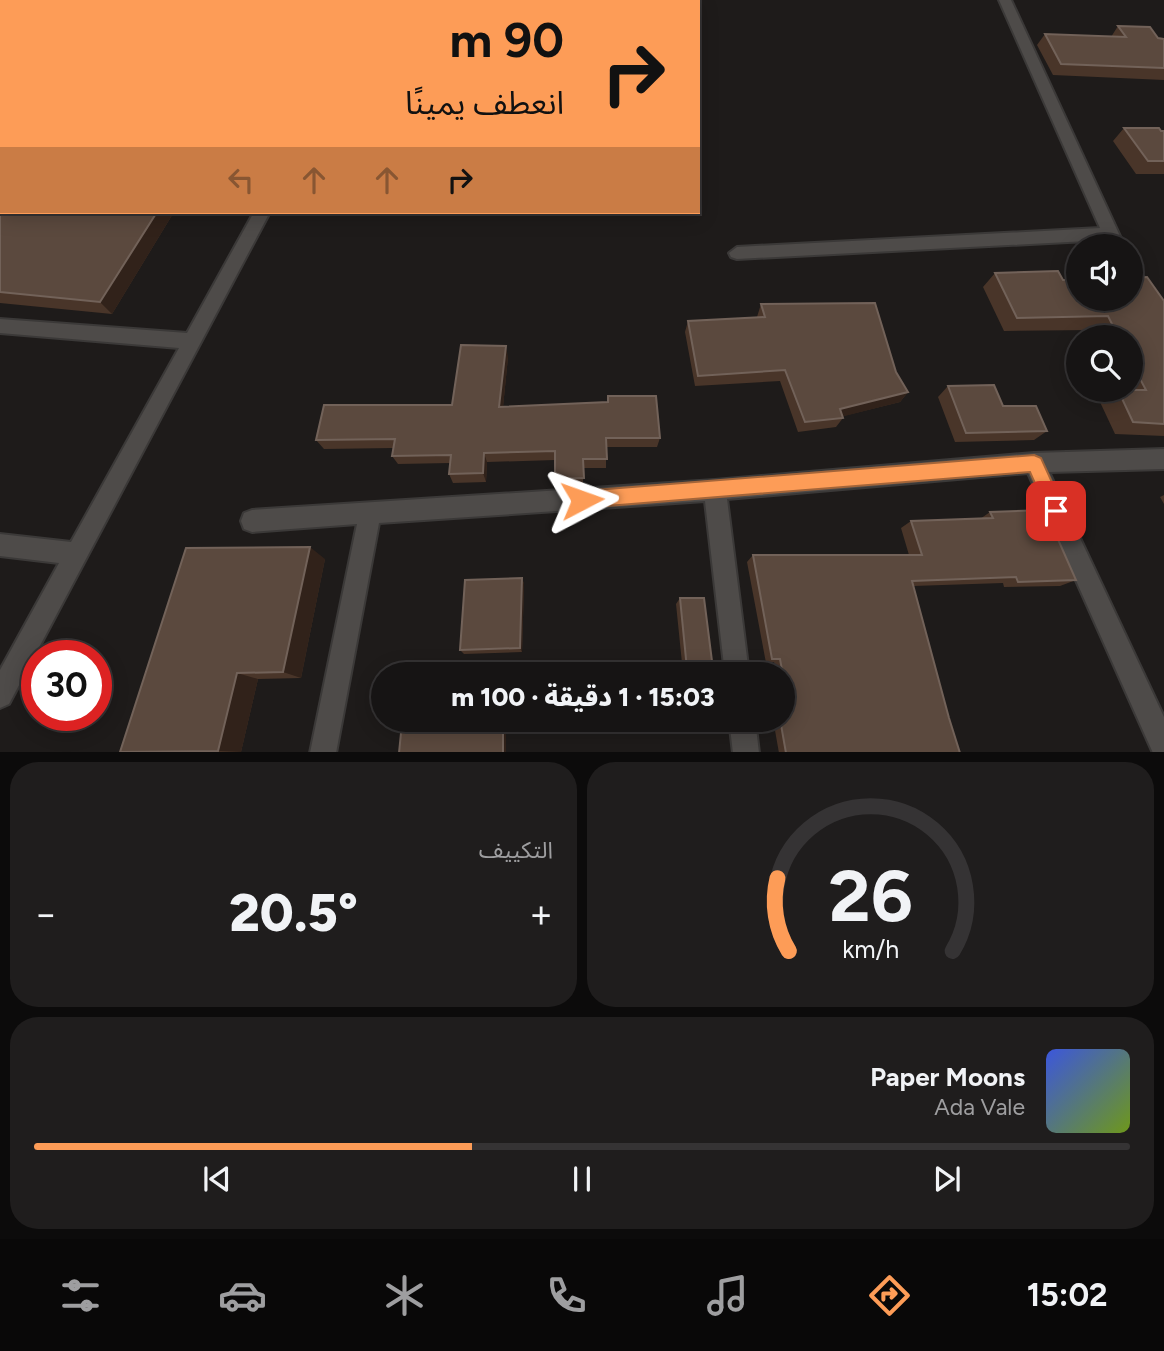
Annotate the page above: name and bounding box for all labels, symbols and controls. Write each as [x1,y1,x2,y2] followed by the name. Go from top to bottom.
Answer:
[449,10,564,69] text: 90 m
[588,28,679,119] icon: right
[405,84,564,122] text: انعطف يمينًا
[222,161,260,199] icon: left
[295,161,333,199] icon: ahead
[368,161,406,199] icon: ahead
[441,161,479,199] icon: right
[1066,234,1143,402] map controls
[1066,234,1143,311] button: sound
[1066,325,1143,402] button: search
[545,463,619,537] position arrow
[1026,481,1086,541] pin
[1037,492,1075,530] icon: arrive
[21,640,112,731] speed limit sign: 30
[451,681,715,713] text: 15:03 · 1 دقيقة · 100 m
[479,836,553,864] text: التكييف
[828,852,913,939] text: 26
[229,882,358,944] text: 20.5°
[34,891,58,937] text: −
[529,891,553,937] text: +
[842,933,899,963] text: km/h
[870,1061,1025,1093] text: Paper Moons
[934,1093,1025,1121] text: Ada Vale
[198,1160,236,1198] icon: previous
[563,1160,601,1198] icon: pause
[928,1160,966,1198] icon: next
[56,1271,105,1320] icon: filters
[218,1271,267,1320] icon: car
[380,1271,429,1320] icon: climate
[542,1271,591,1320] icon: phone
[703,1271,752,1320] icon: music
[865,1271,914,1320] icon: directions
[1027,1276,1108,1314] text: 15:02

